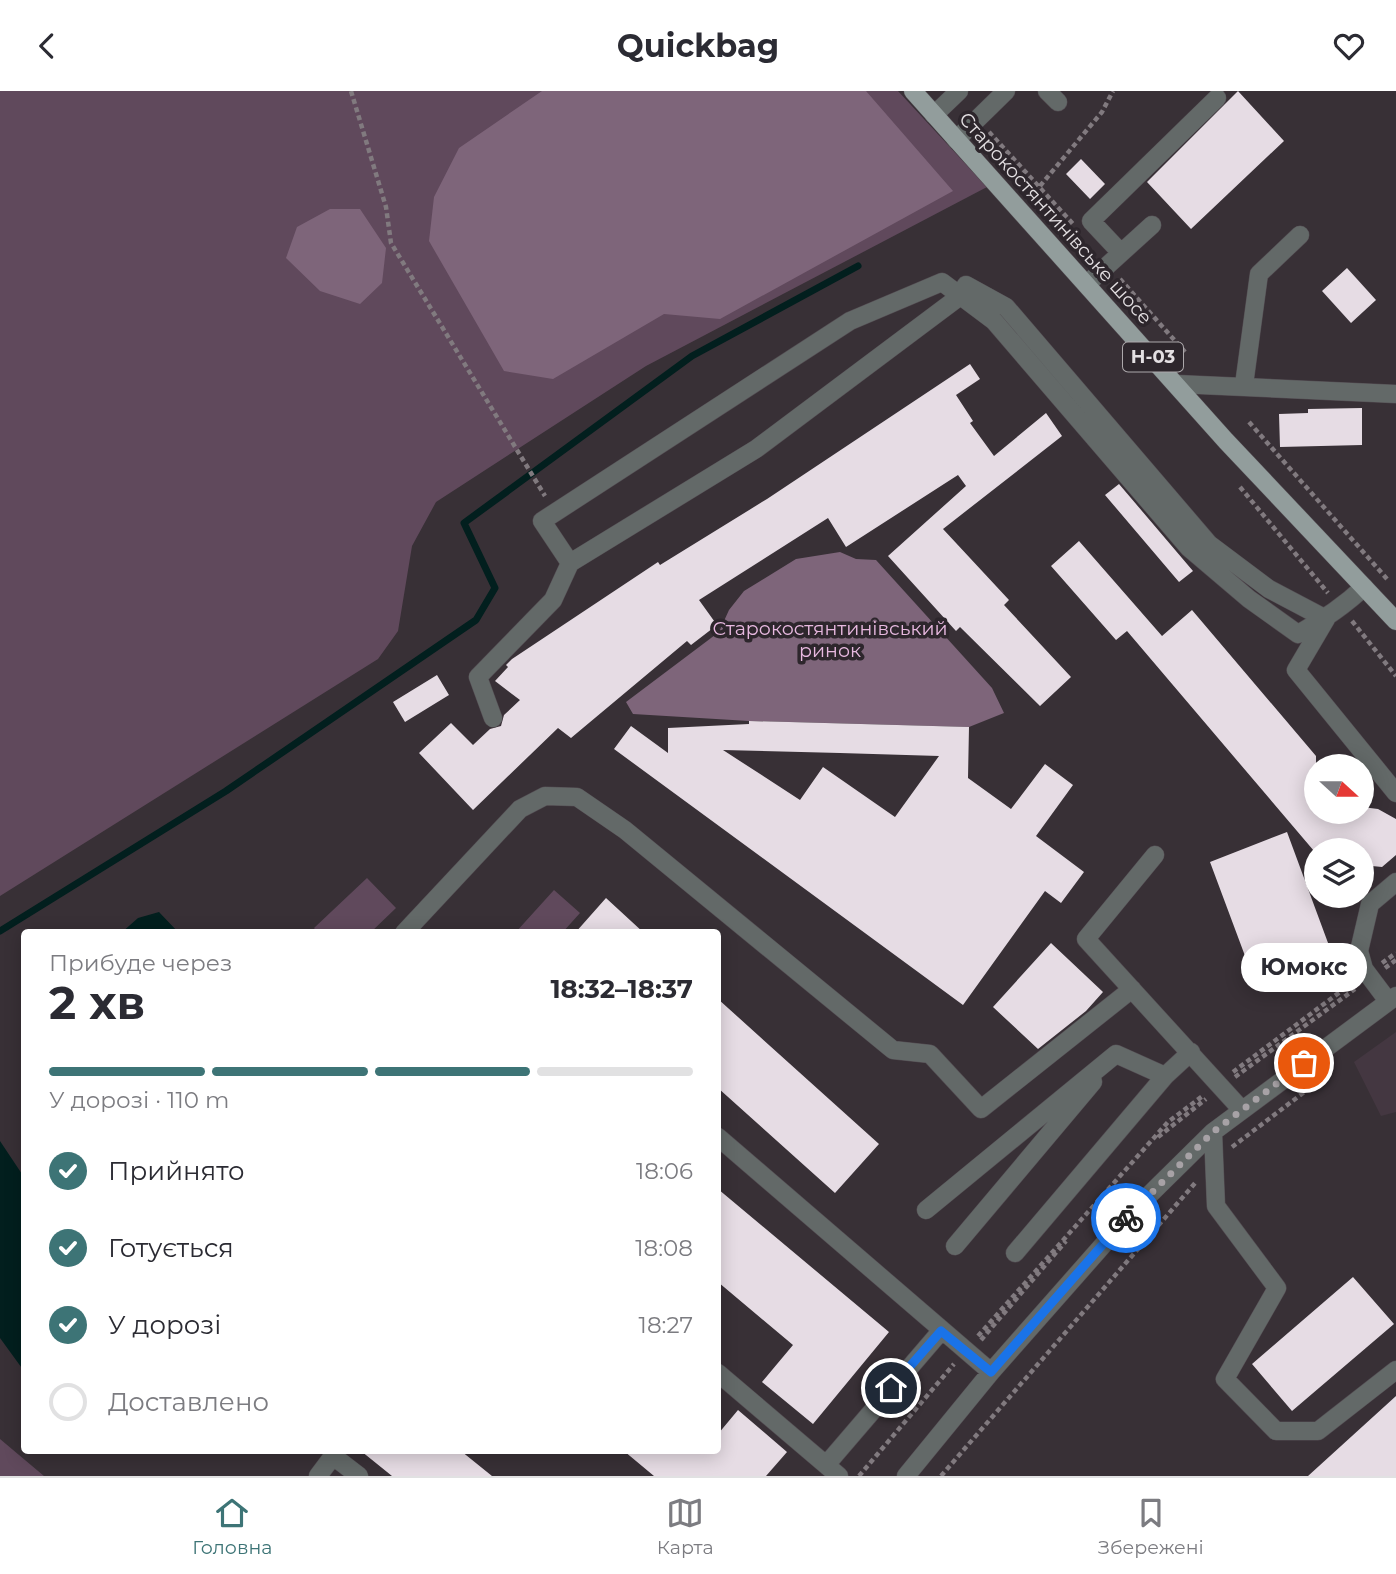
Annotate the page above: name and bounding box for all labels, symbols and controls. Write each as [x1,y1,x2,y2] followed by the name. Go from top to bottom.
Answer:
[617,26,779,65] text: Quickbag
[28,27,66,65] icon: back
[1330,27,1368,65] icon: heart
[954,108,1157,329] street label: Старокостянтинівське шосе
[1123,343,1183,371] road number: Н-03
[712,617,948,662] park label: Старокостянтинівський ринок
[1304,754,1374,824] north arrow
[1304,754,1374,908] map controls
[1304,838,1374,908] button: layers
[1241,944,1367,993] callout: Юмокс
[49,949,232,977] text: Прибуде через
[1260,953,1348,981] text: Юмокс
[550,973,693,1005] text: 18:32–18:37
[49,974,145,1031] text: 2 хв
[1274,1033,1334,1093] pin
[1285,1044,1323,1082] icon: bag
[49,1086,229,1114] text: У дорозі · 110 m
[49,1152,87,1190] icon: check
[108,1155,245,1187] text: Прийнято
[636,1157,693,1185] text: 18:06
[1091,1183,1161,1253] courier
[1107,1199,1145,1237] icon: bike
[49,1229,87,1267] icon: check
[108,1232,234,1264] text: Готується
[635,1234,693,1262] text: 18:08
[49,1306,87,1344] icon: check
[108,1309,221,1341] text: У дорозі
[639,1311,693,1339] text: 18:27
[861,1358,921,1418] pin
[872,1369,910,1407] icon: home
[108,1386,269,1418] text: Доставлено
[192,1494,272,1559] tab: Головна
[657,1494,714,1559] tab: Карта
[1098,1494,1204,1559] tab: Збережені

